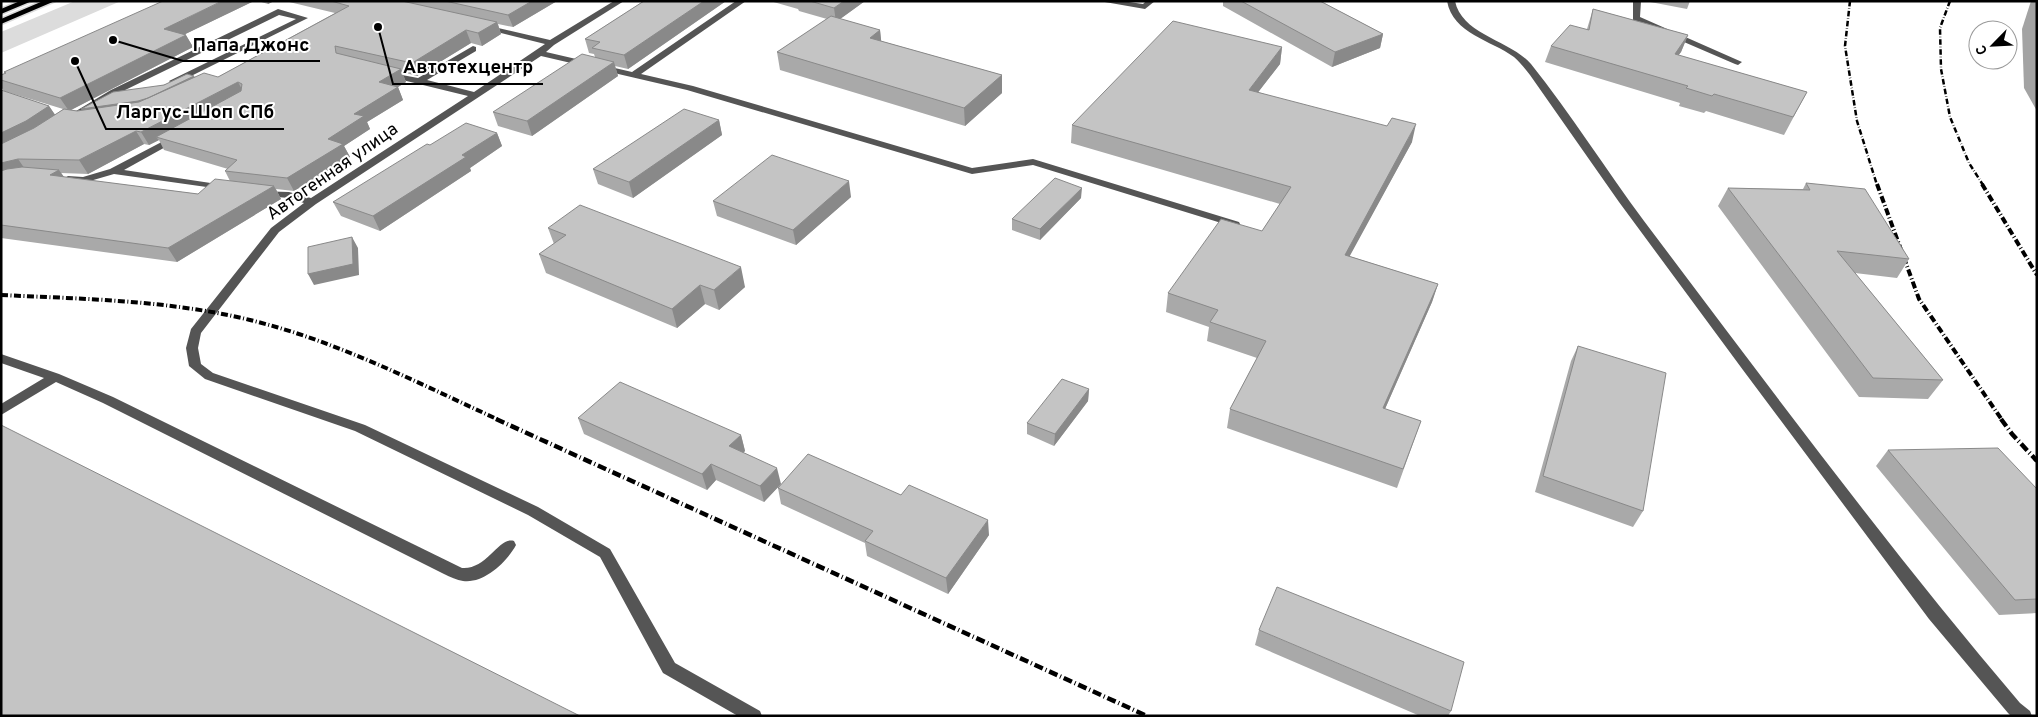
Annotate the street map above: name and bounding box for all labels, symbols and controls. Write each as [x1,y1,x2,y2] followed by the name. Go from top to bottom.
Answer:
[1968,20,2018,70] north arrow
[183,27,320,61] callout: Папа Джонс
[193,34,309,58] text: Папа Джонс
[1973,42,1992,57] text: С
[393,50,543,84] callout: Автотехцентр
[403,56,533,80] text: Автотехцентр
[106,95,284,129] callout: Ларгус-Шоп СПб
[116,101,274,125] text: Ларгус-Шоп СПб
[263,118,403,226] street label: Автогенная улица

